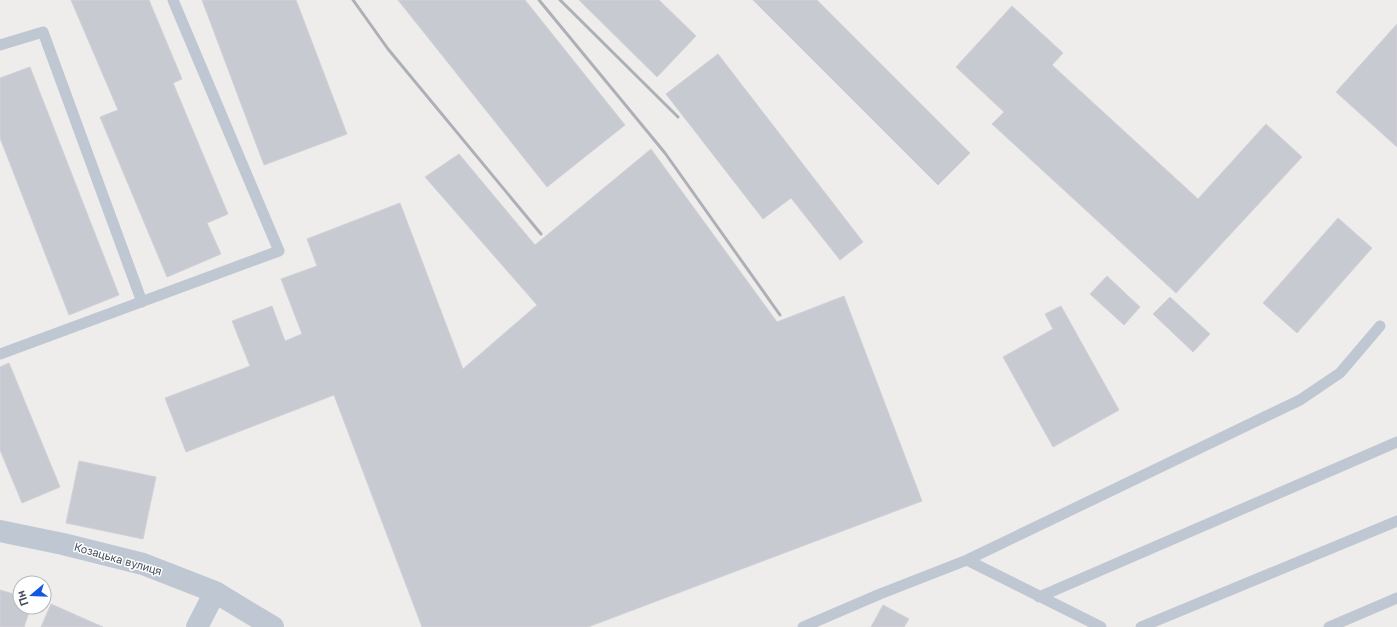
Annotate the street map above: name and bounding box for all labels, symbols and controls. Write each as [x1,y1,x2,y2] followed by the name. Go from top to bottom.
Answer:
[73,540,163,578] street label: Козацька вулиця
[12,575,52,615] north arrow
[13,589,32,608] text: Пн

